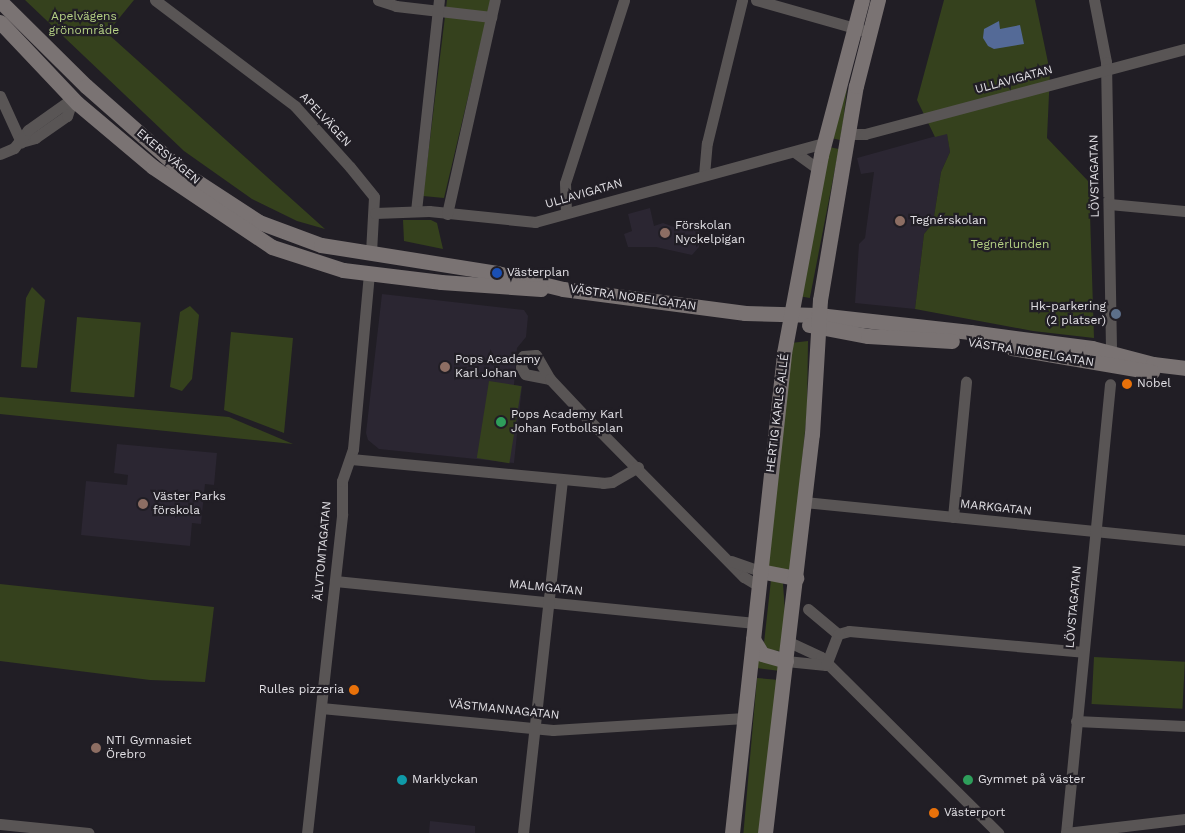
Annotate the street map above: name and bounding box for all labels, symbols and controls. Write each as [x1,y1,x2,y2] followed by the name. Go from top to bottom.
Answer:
[49,10,119,38] park label: Apelvägens grönområde
[974,63,1054,97] street label: ULLAVIGATAN
[296,90,354,150] street label: APELVÄGEN
[133,126,203,188] street label: EKERSVÄGEN
[1087,134,1103,218] street label: LÖVSTAGATAN
[544,176,624,212] street label: ULLAVIGATAN
[910,214,986,228] place label: Tegnérskolan
[894,215,906,227] marker: Tegnérskolan
[675,219,745,247] place label: Förskolan Nyckelpigan
[659,227,671,239] marker: Förskolan Nyckelpigan
[971,238,1049,252] park label: Tegnérlunden
[507,266,569,280] place label: Västerplan
[491,267,503,279] marker: Västerplan
[569,282,697,314] street label: VÄSTRA NOBELGATAN
[1030,300,1106,328] place label: Hk-parkering (2 platser)
[1110,308,1122,320] marker: Hk-parkering (2 platser)
[967,336,1095,370] street label: VÄSTRA NOBELGATAN
[764,352,792,474] street label: HERTIG KARLS ALLÉ
[455,353,541,381] place label: Pops Academy Karl Johan
[439,361,451,373] marker: Pops Academy Karl Johan
[1137,377,1171,391] place label: Nobel
[1121,378,1133,390] marker: Nobel
[511,408,624,436] place label: Pops Academy Karl Johan Fotbollsplan
[495,416,507,428] marker: Pops Academy Karl Johan Fotbollsplan
[153,490,226,518] place label: Väster Parks förskola
[959,497,1033,519] street label: MARKGATAN
[137,498,149,510] marker: Väster Parks förskola
[311,501,335,601] street label: ÄLVTOMTAGATAN
[1063,565,1085,649] street label: LÖVSTAGATAN
[508,577,584,599] street label: MALMGATAN
[259,683,344,697] place label: Rulles pizzeria
[348,684,360,696] marker: Rulles pizzeria
[448,697,560,723] street label: VÄSTMANNAGATAN
[106,734,191,762] place label: NTI Gymnasiet Örebro
[90,742,102,754] marker: NTI Gymnasiet Örebro
[412,773,478,787] place label: Marklyckan
[978,773,1086,787] place label: Gymmet på väster
[396,774,408,786] marker: Marklyckan
[962,774,974,786] marker: Gymmet på väster
[944,806,1005,820] place label: Västerport
[928,807,940,819] marker: Västerport

